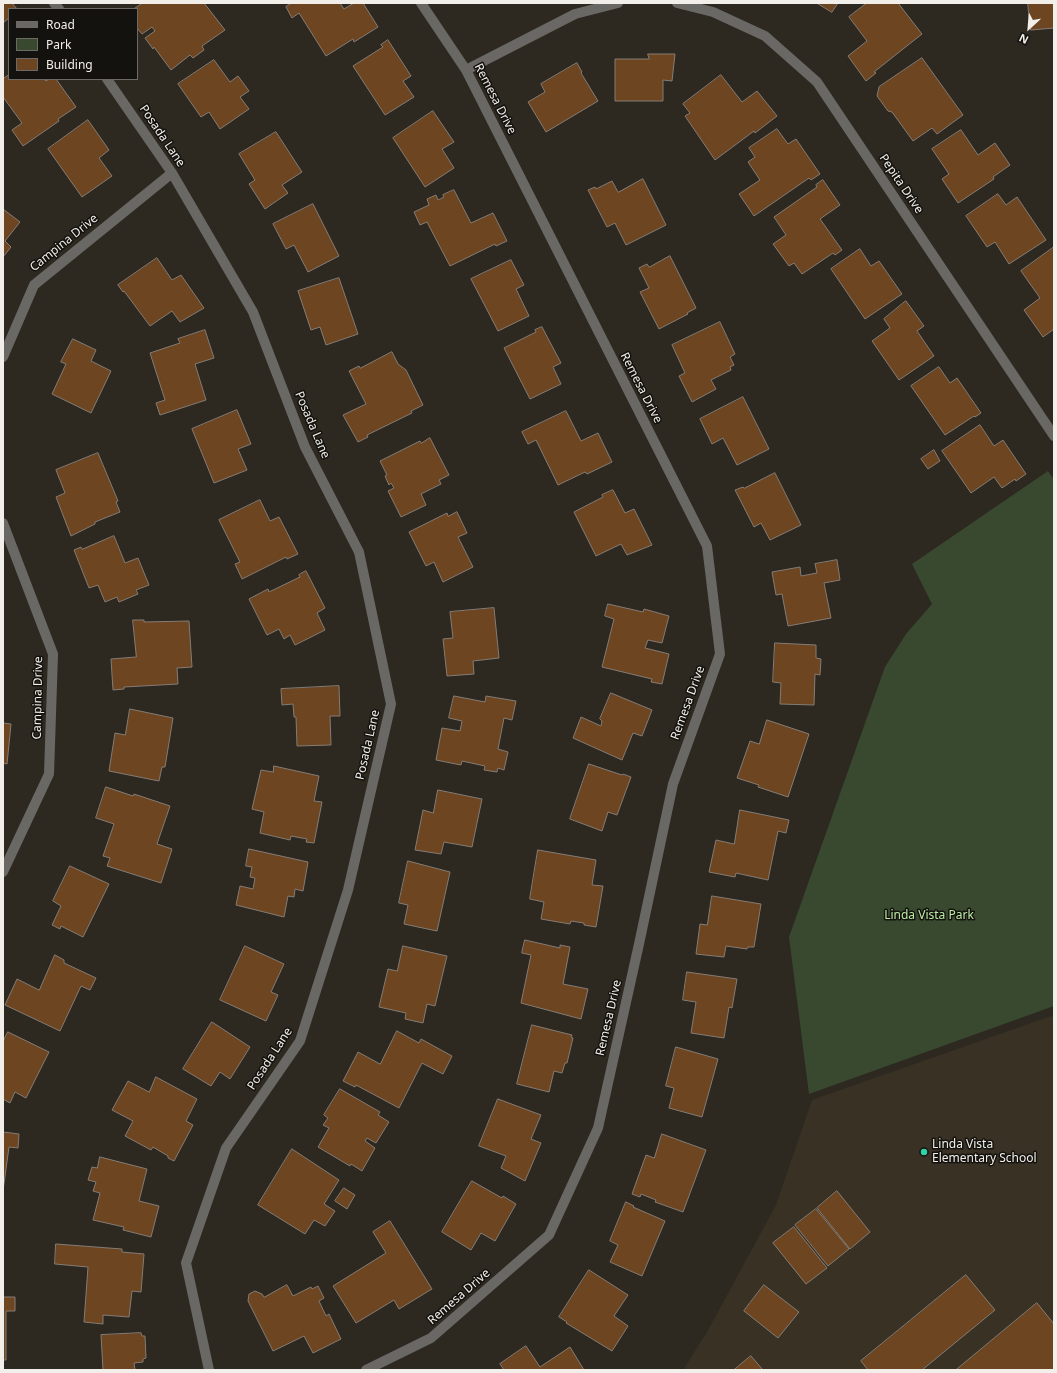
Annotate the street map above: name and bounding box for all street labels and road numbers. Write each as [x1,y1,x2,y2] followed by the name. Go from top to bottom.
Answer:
[471,61,519,137] street label: Remesa Drive
[136,102,188,170] street label: Posada Lane
[876,152,926,216] street label: Pepita Drive
[27,211,101,275] street label: Campina Drive
[617,350,665,426] street label: Remesa Drive
[291,389,333,461] street label: Posada Lane
[30,656,46,740] street label: Campina Drive
[668,664,708,742] street label: Remesa Drive
[353,709,383,781] street label: Posada Lane
[593,979,625,1057] street label: Remesa Drive
[245,1025,295,1093] street label: Posada Lane
[425,1266,493,1328] street label: Remesa Drive

